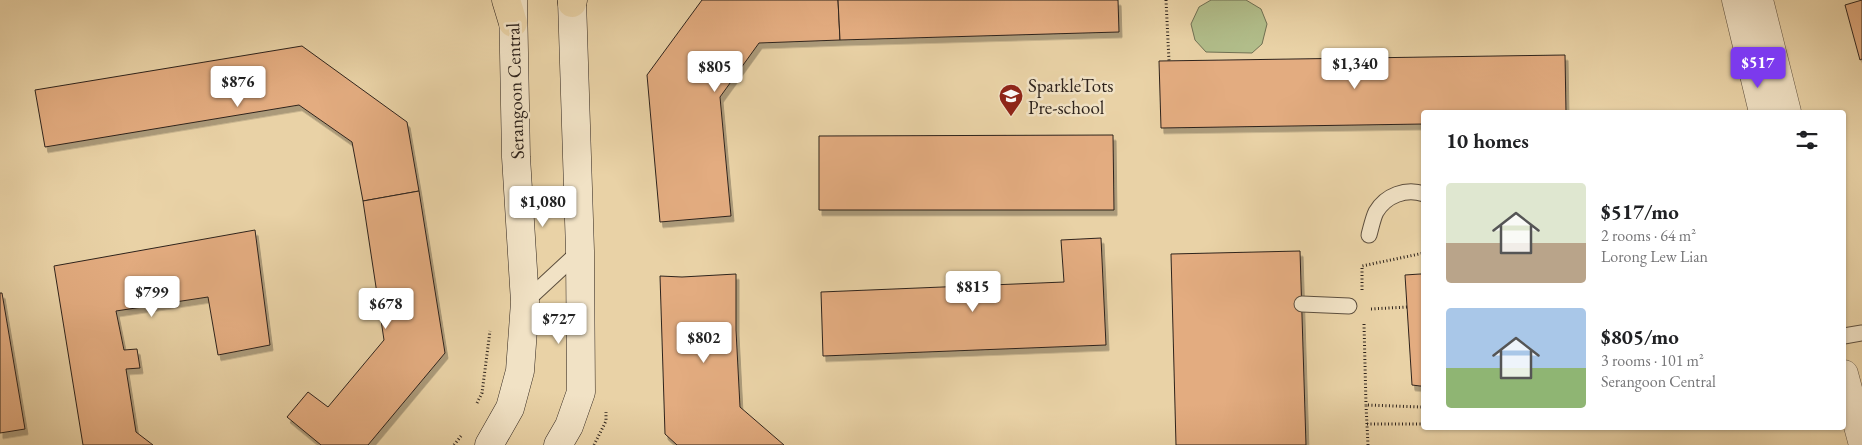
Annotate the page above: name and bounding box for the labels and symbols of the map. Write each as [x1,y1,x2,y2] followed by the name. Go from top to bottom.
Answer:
[500,22,530,160] street label: Serangoon Central
[1728,46,1788,89] pin: $517
[1314,48,1396,90] pin: $1,340
[685,51,745,93] pin: $805
[208,66,268,108] pin: $876
[1028,73,1113,120] place label: SparkleTots Pre-school
[998,83,1024,117] school or university icon: SparkleTots Pre-school
[502,186,584,228] pin: $1,080
[943,270,1003,313] pin: $815
[122,276,182,318] pin: $799
[356,288,416,330] pin: $678
[529,302,589,345] pin: $727
[674,322,734,364] pin: $802

